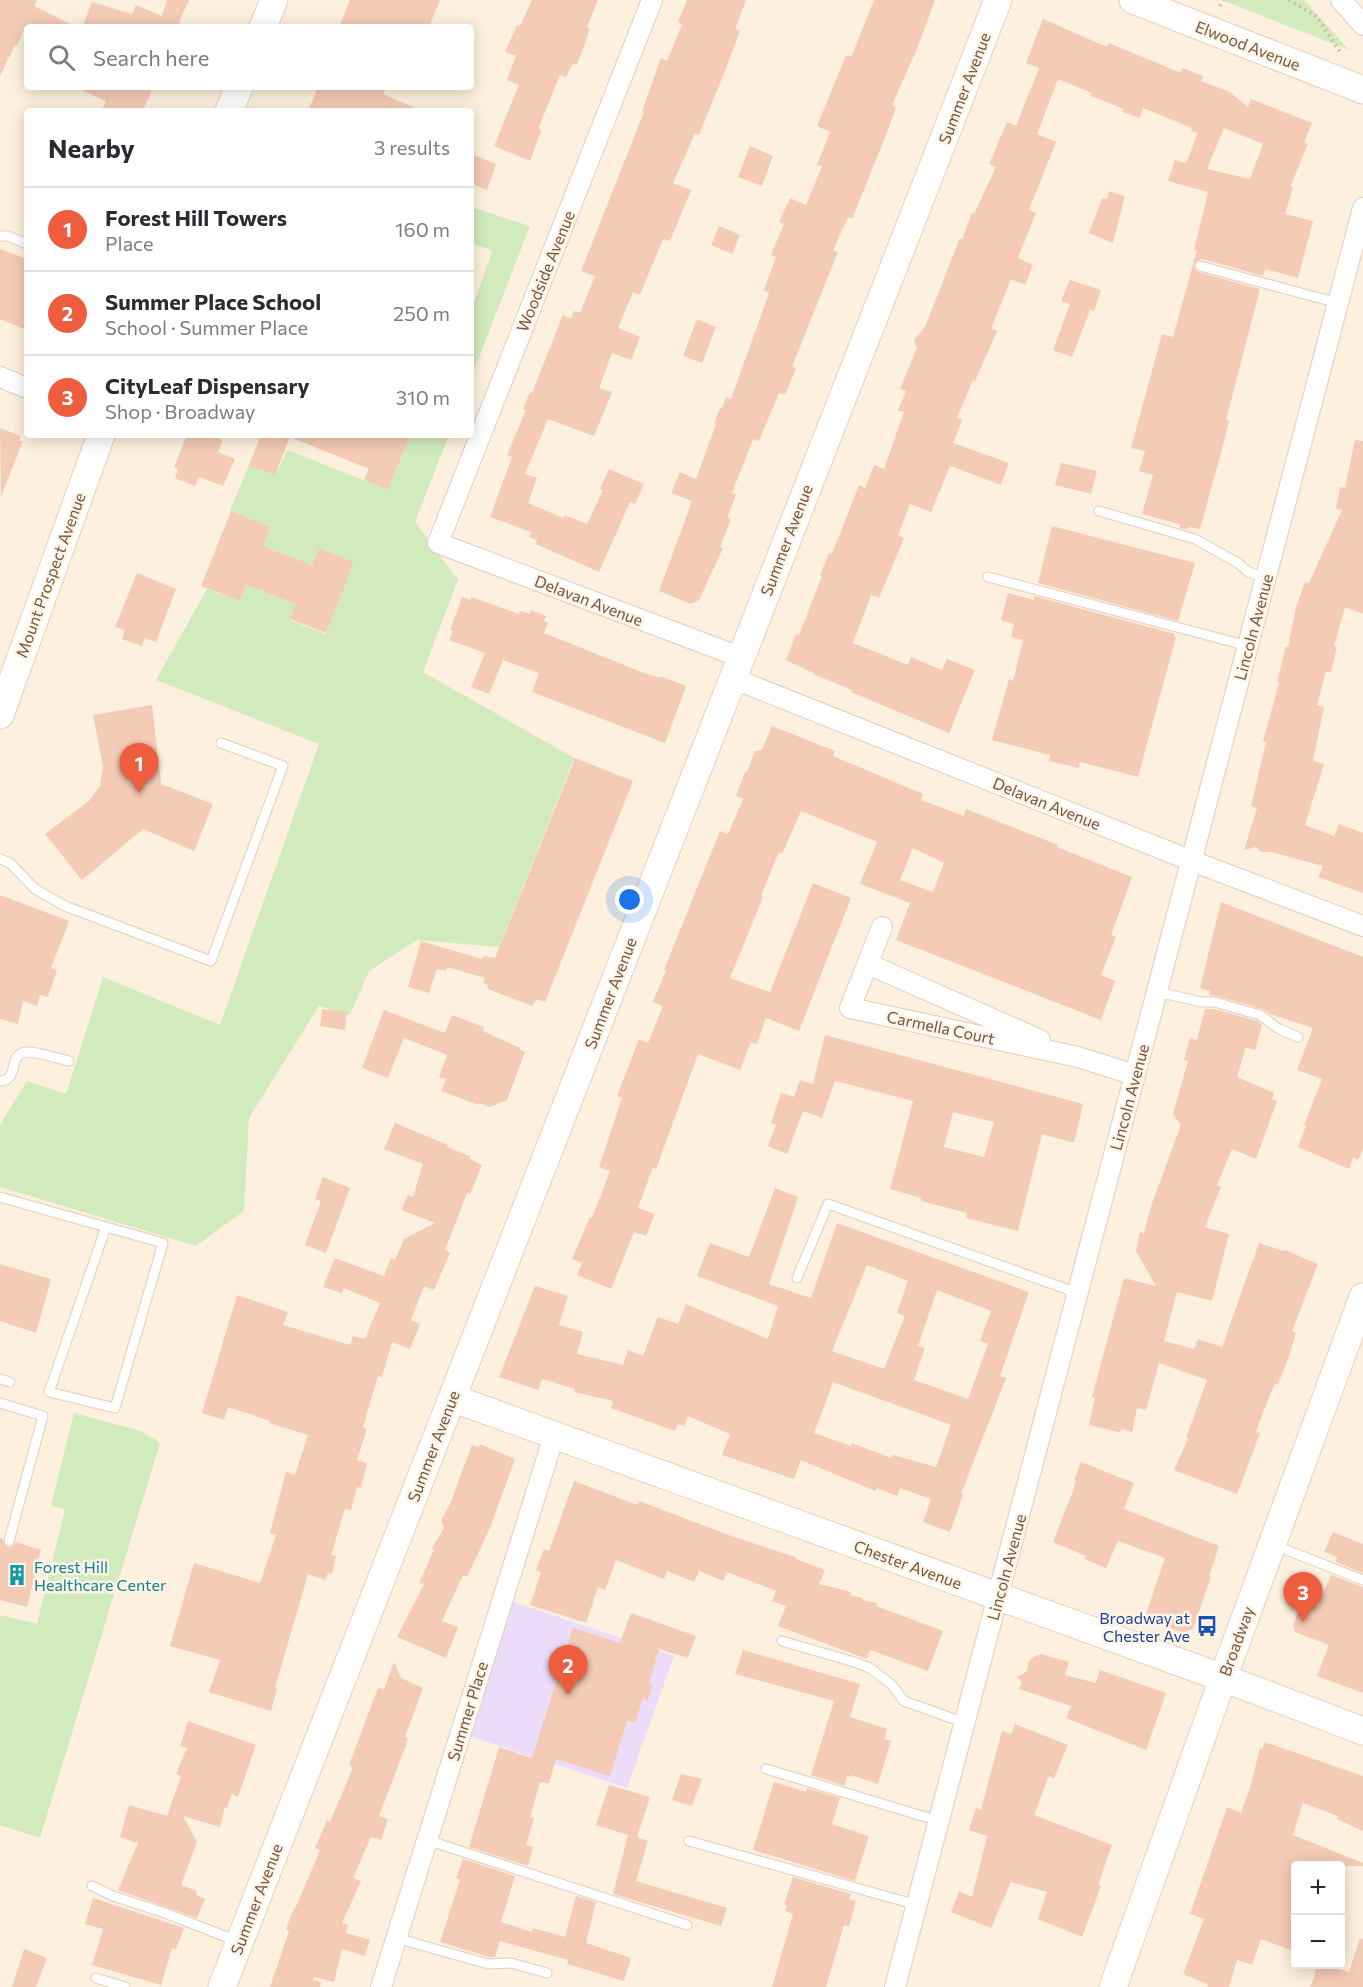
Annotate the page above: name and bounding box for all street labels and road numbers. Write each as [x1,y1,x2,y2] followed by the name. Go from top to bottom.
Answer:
[1193,16,1303,74] street label: Elwood Avenue
[934,30,994,146] street label: Summer Avenue
[512,208,578,334] street label: Woodside Avenue
[756,482,816,598] street label: Summer Avenue
[11,490,89,660] street label: Mount Prospect Avenue
[532,571,646,629] street label: Delavan Avenue
[1230,572,1276,682] street label: Lincoln Avenue
[990,773,1104,833] street label: Delavan Avenue
[580,935,640,1051] street label: Summer Avenue
[885,1006,997,1048] street label: Carmella Court
[1106,1042,1152,1152] street label: Lincoln Avenue
[403,1388,463,1504] street label: Summer Avenue
[983,1512,1029,1622] street label: Lincoln Avenue
[851,1536,965,1592] street label: Chester Avenue
[1215,1604,1257,1678] street label: Broadway
[443,1659,491,1763] street label: Summer Place
[226,1841,286,1957] street label: Summer Avenue

